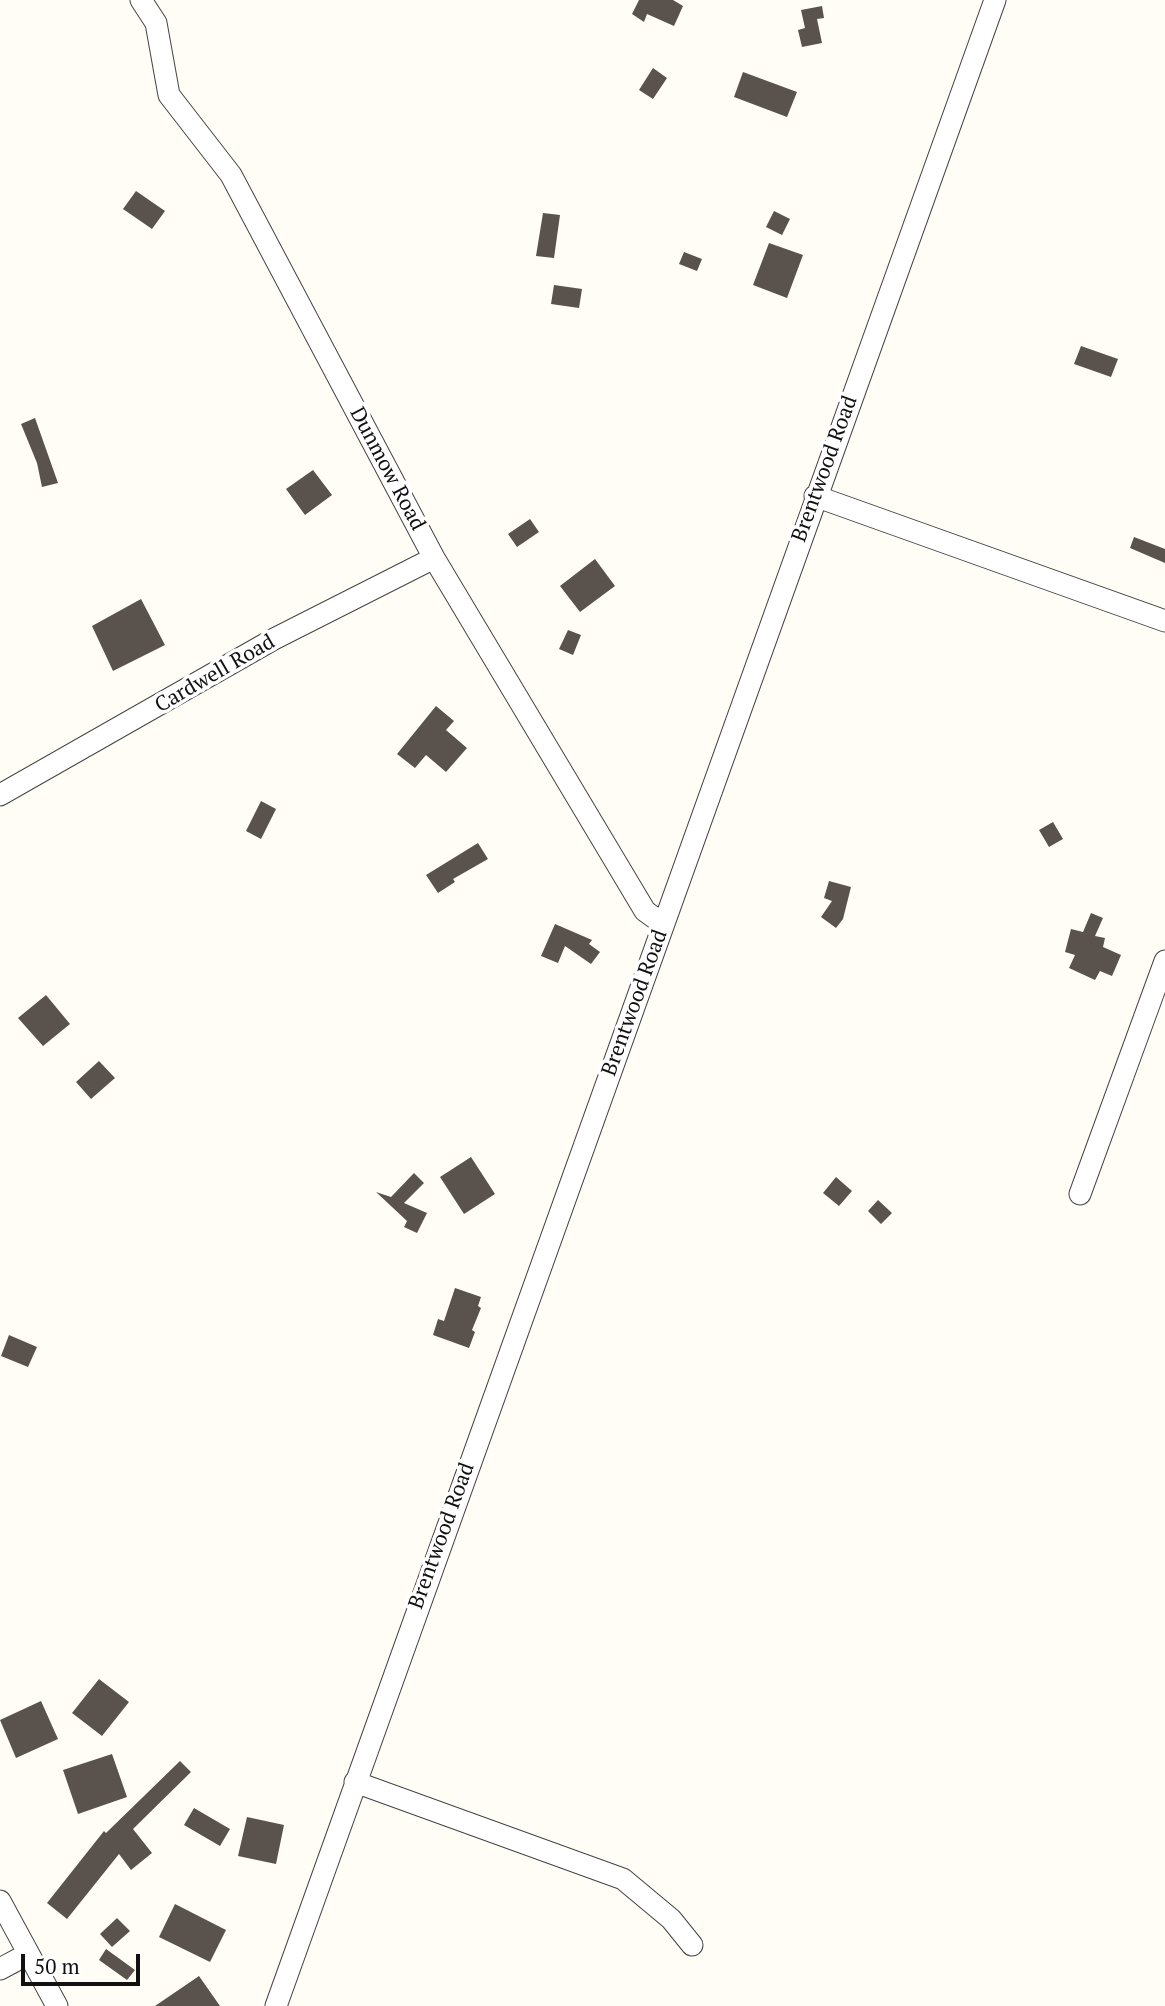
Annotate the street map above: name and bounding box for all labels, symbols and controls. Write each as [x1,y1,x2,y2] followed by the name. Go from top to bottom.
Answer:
[787,392,863,546] street label: Brentwood Road
[344,403,430,535] street label: Dunmow Road
[151,630,279,718] street label: Cardwell Road
[597,926,673,1080] street label: Brentwood Road
[404,1459,480,1613] street label: Brentwood Road
[24,1940,144,1984] scale bar
[34,1952,80,1980] text: 50 m

